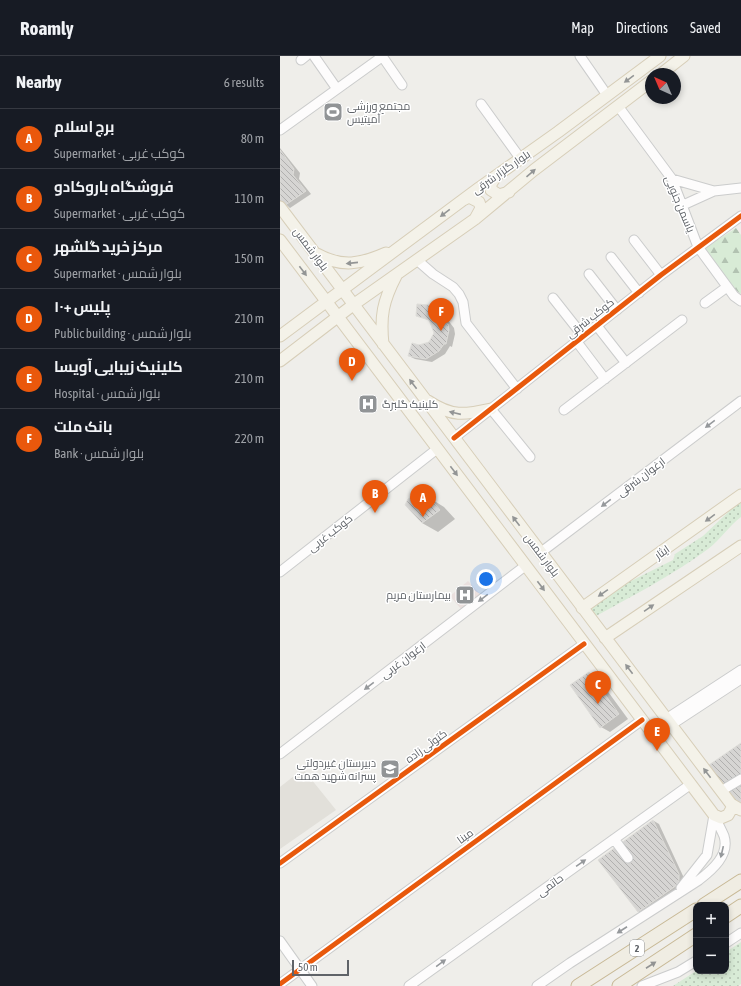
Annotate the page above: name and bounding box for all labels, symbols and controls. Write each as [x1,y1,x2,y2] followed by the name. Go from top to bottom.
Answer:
[20,17,74,39] text: Roamly
[571,20,594,36] text: Map
[616,20,668,36] text: Directions
[690,20,721,36] text: Saved
[645,68,681,104] north arrow
[16,72,62,92] text: Nearby
[224,75,264,90] text: 6 results
[623,75,634,83] one-way arrow
[347,100,410,126] place label: مجتمع ورزشی آمیتیس
[322,101,344,123] sports icon: مجتمع ورزشی آمیتیس
[54,118,114,135] text: برج اسلام
[26,131,32,146] text: A
[241,131,264,146] text: 80 m
[54,146,185,161] text: Supermarket · کوکب غربی
[470,148,533,197] street label: بلوار گلزار شرقی
[525,169,536,178] one-way arrow
[662,174,697,235] street label: یاسمن جنوبی
[54,178,174,195] text: فروشگاه باروکادو
[26,191,32,206] text: B
[235,191,264,206] text: 110 m
[54,206,185,221] text: Supermarket · کوکب غربی
[439,209,450,218] one-way arrow
[290,225,331,273] street label: بلوار شمس
[54,238,163,255] text: مرکز خرید گلشهر
[26,251,32,266] text: C
[235,251,264,266] text: 150 m
[346,259,358,266] one-way arrow
[54,266,182,281] text: Supermarket · بلوار شمس
[299,266,307,276] one-way arrow
[564,296,617,341] street label: کوکب شرقی
[54,298,111,315] text: پلیس +۱۰
[428,298,454,331] pin: F
[25,311,33,326] text: D
[235,311,264,326] text: 210 m
[54,326,191,341] text: Public building · بلوار شمس
[339,348,365,381] pin: D
[54,358,183,375] text: کلینیک زیبایی آویسا
[26,371,32,386] text: E
[235,371,264,386] text: 210 m
[409,378,417,389] one-way arrow
[54,386,160,401] text: Hospital · بلوار شمس
[357,393,379,415] hospital icon: کلینیک گلبرگ
[382,398,439,411] place label: کلینیک گلبرگ
[449,410,461,416] one-way arrow
[54,418,112,435] text: بانک ملت
[705,420,715,428] one-way arrow
[26,431,32,446] text: F
[235,431,264,446] text: 220 m
[54,446,144,461] text: Bank · بلوار شمس
[615,455,668,500] street label: ارغوان شرقی
[449,466,458,477] one-way arrow
[362,480,388,513] pin: B
[410,484,436,517] pin: A
[601,499,612,507] one-way arrow
[305,512,355,555] street label: کوکب غربی
[704,514,715,523] one-way arrow
[512,516,521,527] one-way arrow
[521,531,562,579] street label: بلوار شمس
[651,543,672,563] street label: ایثار
[476,569,496,589] your location
[536,581,545,592] one-way arrow
[454,584,476,606] hospital icon: بیمارستان مریم
[386,589,451,603] place label: بیمارستان مریم
[598,589,608,597] one-way arrow
[478,594,489,603] one-way arrow
[644,604,654,612] one-way arrow
[378,639,428,682] street label: ارغوان غربی
[625,664,633,675] one-way arrow
[585,671,611,704] pin: C
[364,682,374,690] one-way arrow
[644,718,670,751] pin: E
[403,727,450,766] street label: کتوئی زاده
[295,757,376,783] place label: دبیرستان غیردولتی پسرانه شهید همت
[379,758,401,780] school or university icon: دبیرستان غیردولتی پسرانه شهید همت
[703,767,712,778] one-way arrow
[455,826,475,846] street label: مینا
[719,845,725,858] one-way arrow
[575,859,586,867] one-way arrow
[535,871,566,899] street label: حاتمی
[693,902,729,974] map controls
[693,902,729,938] button: +
[616,926,628,933] one-way arrow
[693,938,729,974] button: −
[630,940,644,956] road number: 2
[292,958,349,977] scale bar
[436,959,446,967] one-way arrow
[298,961,318,973] text: 50 m
[645,961,657,968] one-way arrow

